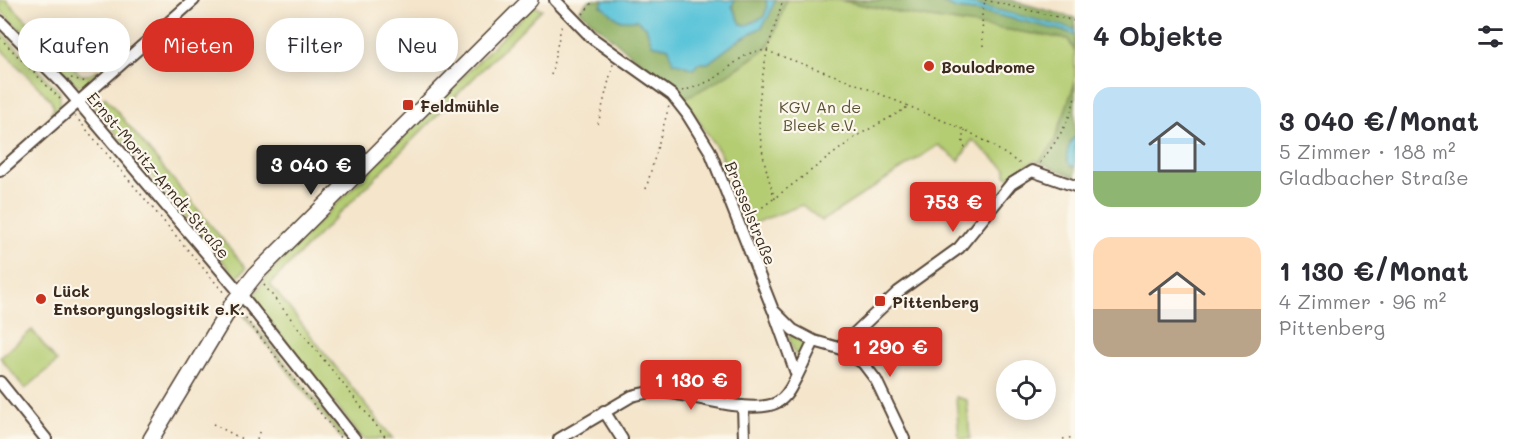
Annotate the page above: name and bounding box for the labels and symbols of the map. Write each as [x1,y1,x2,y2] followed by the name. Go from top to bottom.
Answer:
[941,56,1035,77] place label: Boulodrome
[922,59,936,73] marker: Boulodrome
[83,87,235,263] street label: Ernst-Moritz-Arndt-Straße
[420,95,499,116] place label: Feldmühle
[779,96,861,135] park label: KGV An de Bleek e.V.
[401,98,415,112] marker: Feldmühle
[256,145,366,196] pin: 3 040 €
[721,158,781,268] street label: Brasselstraße
[911,182,995,233] pin: 753 €
[53,280,245,319] place label: Lück Entsorgungslogsitik e.K.
[892,291,979,312] place label: Pittenberg
[34,292,48,306] marker: Lück Entsorgungslogsitik e.K.
[873,294,887,308] marker: Pittenberg
[835,327,945,378] pin: 1 290 €
[636,360,746,411] pin: 1 130 €

